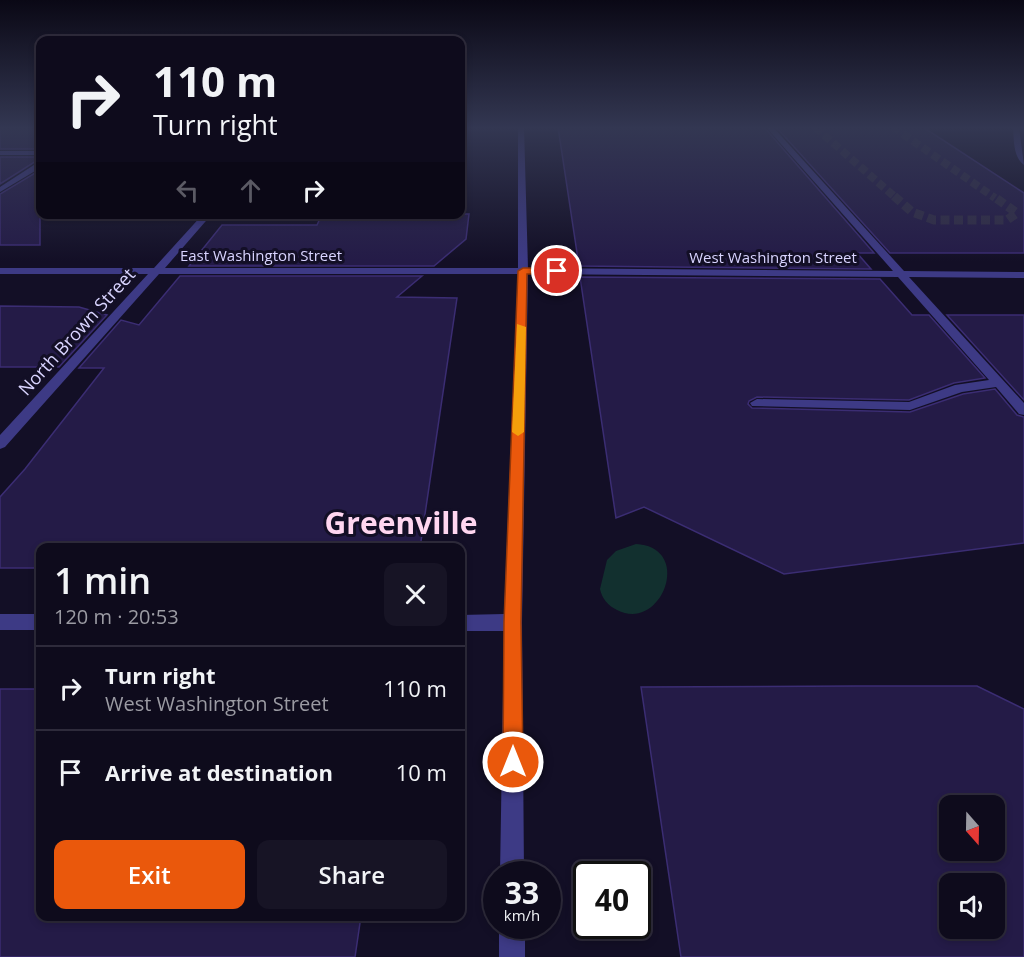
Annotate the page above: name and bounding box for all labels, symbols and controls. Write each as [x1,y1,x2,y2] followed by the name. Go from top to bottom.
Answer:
[153,52,277,109] text: 110 m
[54,60,132,138] icon: right
[153,106,278,143] text: Turn right
[171,174,204,207] icon: left
[234,174,267,207] icon: ahead
[297,174,330,207] icon: right
[180,245,342,265] street label: East Washington Street
[531,245,582,296] pin
[689,247,857,267] street label: West Washington Street
[540,254,573,287] icon: arrive
[13,263,140,400] street label: North Brown Street
[325,502,477,543] district label: Greenville
[54,556,151,605] text: 1 min
[384,563,447,626] button: close
[54,603,179,630] text: 120 m · 20:53
[105,660,216,690] text: Turn right
[54,672,87,705] icon: right
[383,673,447,703] text: 110 m
[105,690,329,717] text: West Washington Street
[481,730,545,794] position arrow
[54,756,87,789] icon: arrive
[105,757,333,787] text: Arrive at destination
[396,757,447,787] text: 10 m
[939,795,1005,861] north arrow
[939,795,1005,939] map controls
[54,840,245,909] button: Exit
[257,840,447,909] button: Share
[573,861,651,939] speed limit sign: 40
[505,872,539,913] text: 33
[939,873,1005,939] button: sound
[504,905,540,925] text: km/h

